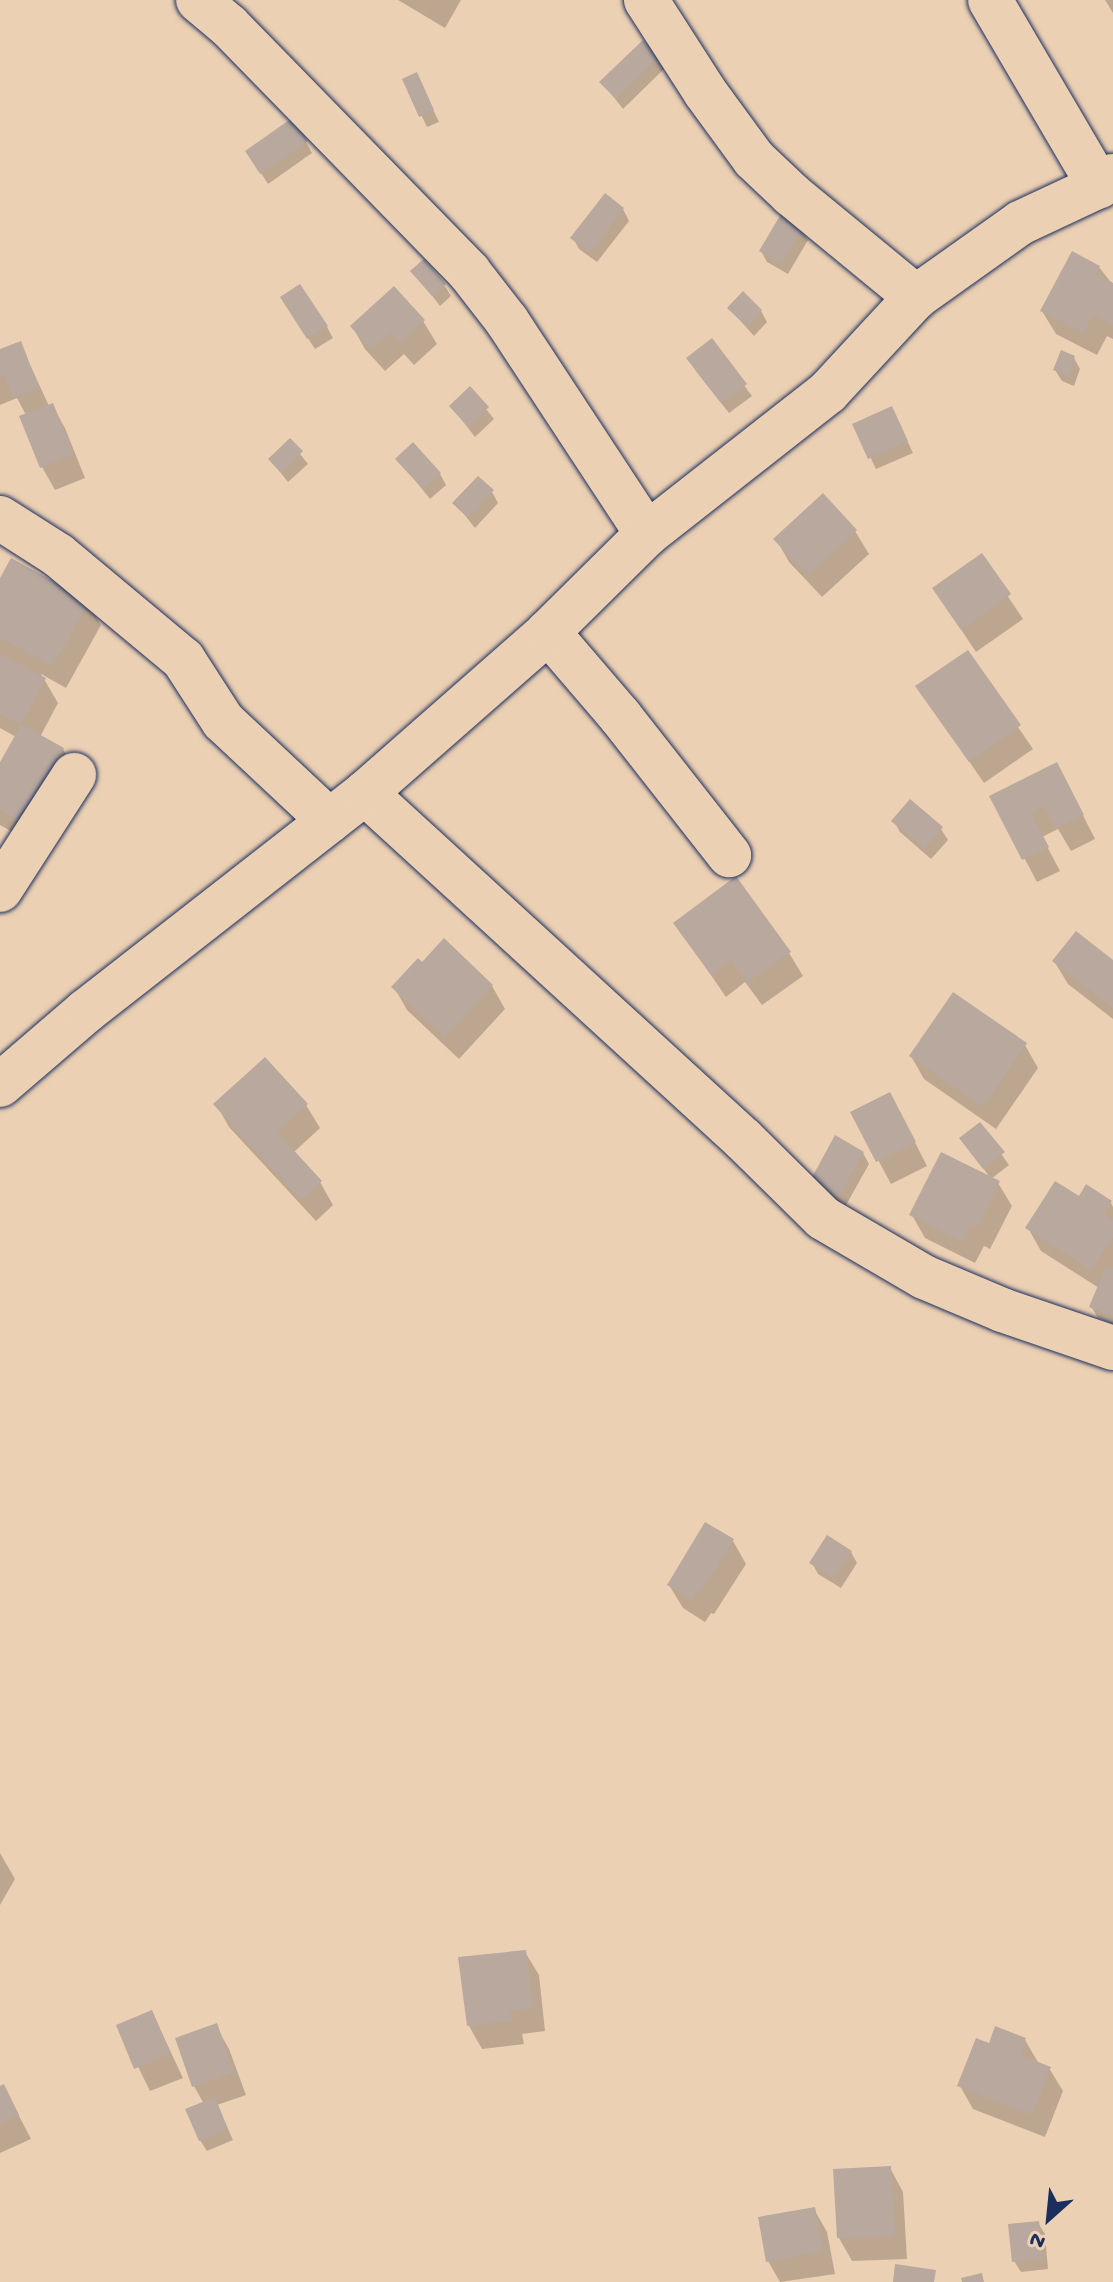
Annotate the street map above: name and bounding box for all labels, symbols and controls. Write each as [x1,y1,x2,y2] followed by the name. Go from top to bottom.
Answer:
[1009,2178,1089,2258] north arrow
[1026,2225,1050,2254] text: N

